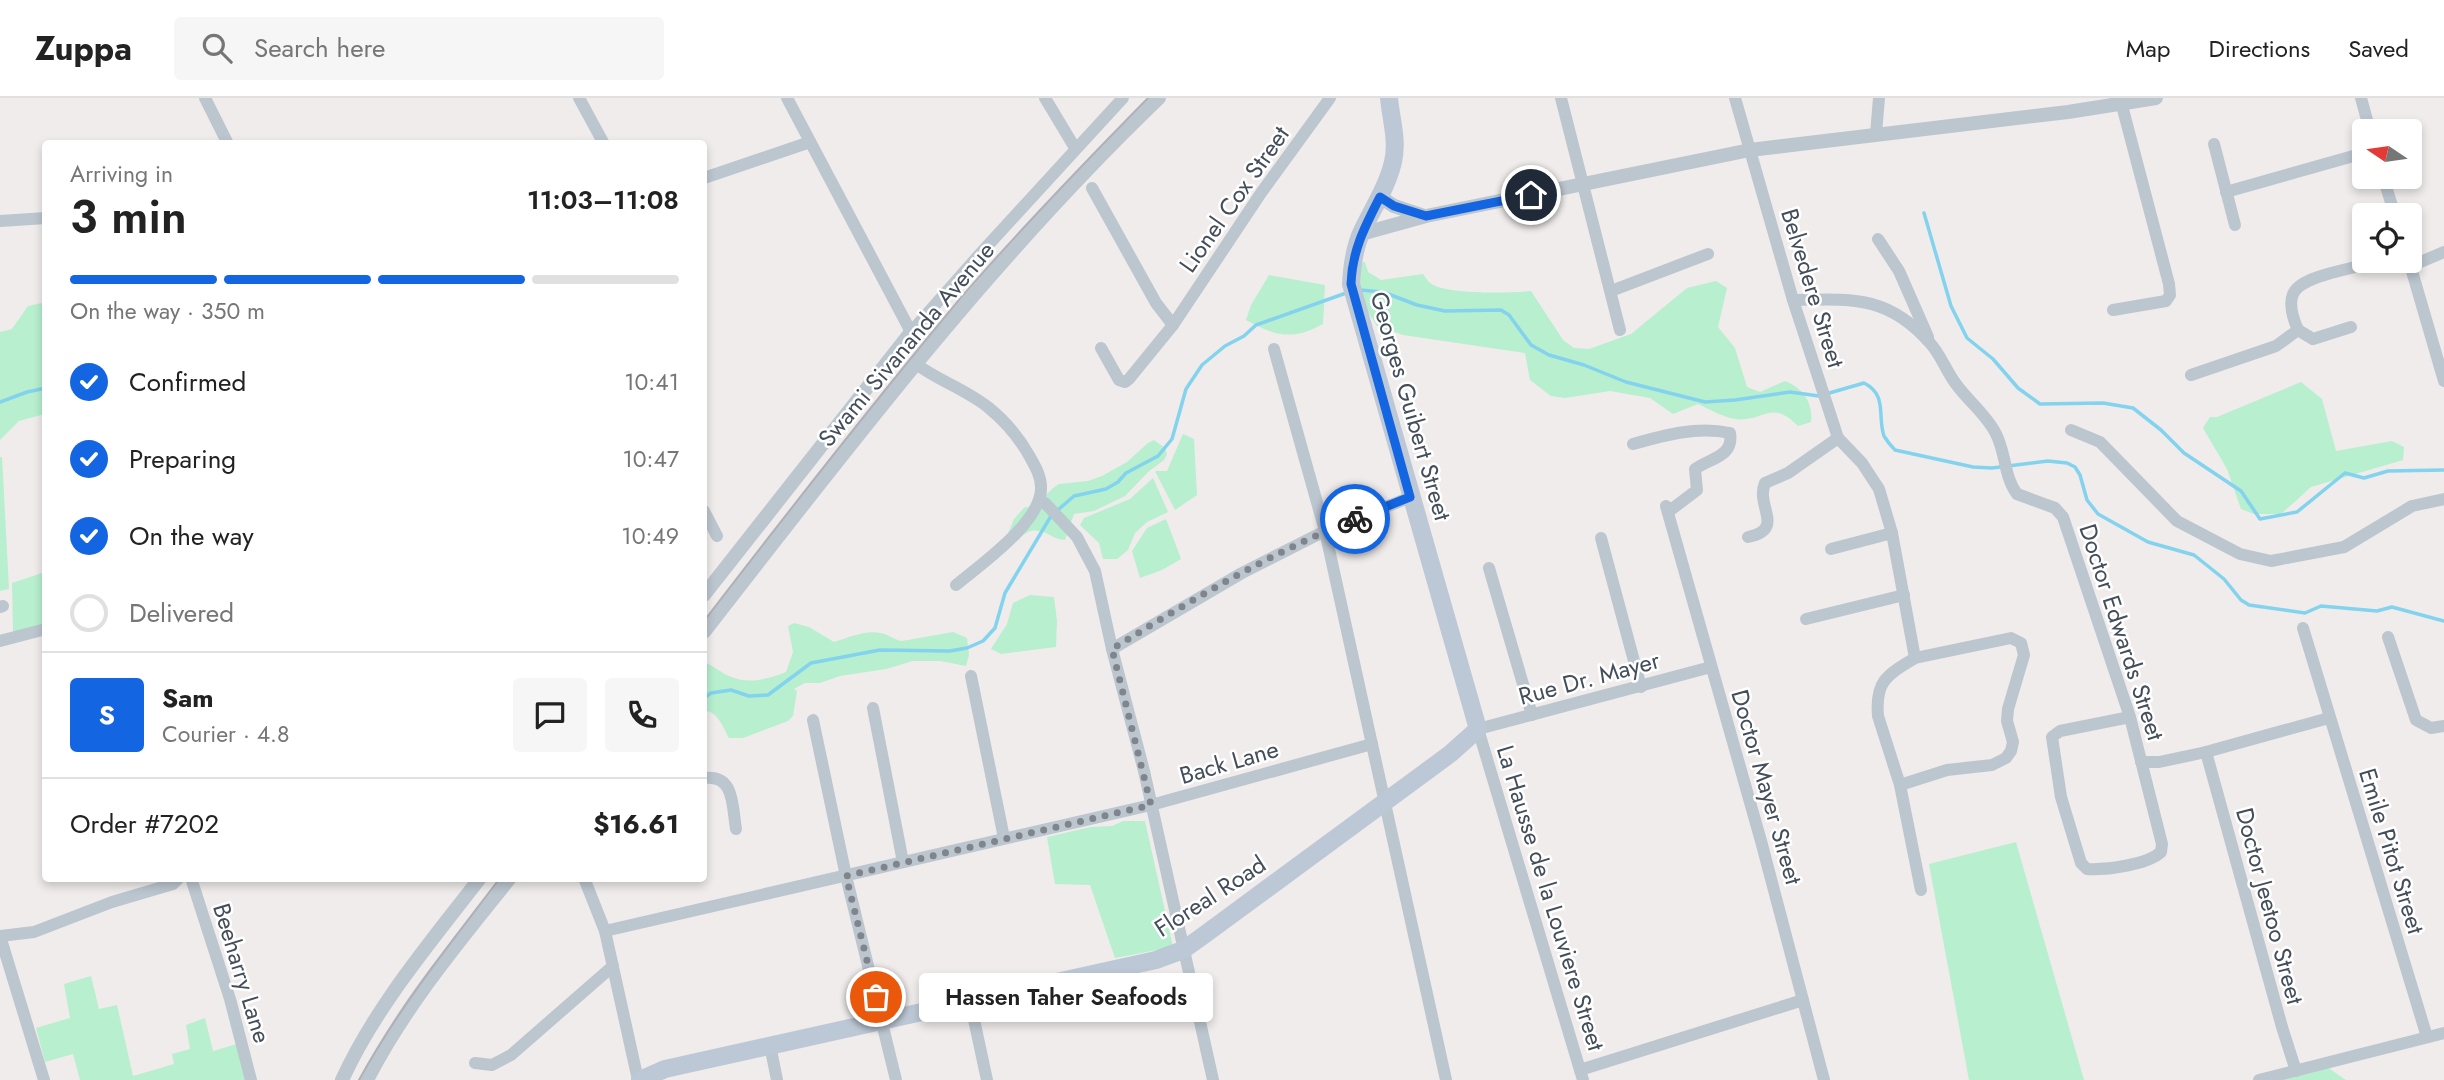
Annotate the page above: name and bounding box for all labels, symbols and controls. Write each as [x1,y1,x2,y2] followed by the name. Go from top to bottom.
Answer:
[174,17,664,80] search box
[35,25,132,72] text: Zuppa
[198,29,236,67] icon: search
[254,29,385,67] text: Search here
[2126,31,2171,66] text: Map
[2209,31,2310,66] text: Directions
[2348,31,2409,66] text: Saved
[1170,119,1298,279] street label: Lionel Cox Street
[2352,119,2422,189] north arrow
[2352,119,2422,273] map controls
[70,157,173,191] text: Arriving in
[1501,165,1561,225] pin
[1512,176,1550,214] icon: home
[527,181,679,219] text: 11:03–11:08
[70,184,187,250] text: 3 min
[2352,203,2422,273] button: locate
[1772,204,1854,372] street label: Belvedere Street
[809,234,1003,454] street label: Swami Sivananda Avenue
[1362,287,1461,525] street label: Georges Guibert Street
[70,294,265,328] text: On the way · 350 m
[70,363,108,401] icon: check
[129,363,246,401] text: Confirmed
[624,365,679,399] text: 10:41
[70,440,108,478] icon: check
[129,440,236,478] text: Preparing
[622,442,679,476] text: 10:47
[1320,484,1390,554] courier
[1336,500,1374,538] icon: bike
[70,517,108,555] icon: check
[129,517,254,555] text: On the way
[621,519,679,553] text: 10:49
[2070,519,2174,745] street label: Doctor Edwards Street
[129,594,234,632] text: Delivered
[1515,642,1664,714] street label: Rue Dr. Mayer
[513,678,587,752] button: chat
[605,678,679,752] button: phone
[162,679,214,717] text: Sam
[1722,685,1812,889] street label: Doctor Mayer Street
[99,696,115,734] text: S
[162,717,290,751] text: Courier · 4.8
[1175,731,1283,793] street label: Back Lane
[1488,741,1614,1055] street label: La Hausse de la Louviere Street
[2350,764,2434,938] street label: Emile Pitot Street
[2227,804,2313,1008] street label: Doctor Jeetoo Street
[70,805,219,843] text: Order #7202
[593,805,679,843] text: $16.61
[1147,847,1273,945] street label: Floreal Road
[204,899,280,1047] street label: Beeharry Lane
[846,967,906,1027] pin
[918,972,1212,1021] callout: Hassen Taher Seafoods
[857,978,895,1016] icon: bag
[945,980,1187,1014] text: Hassen Taher Seafoods

